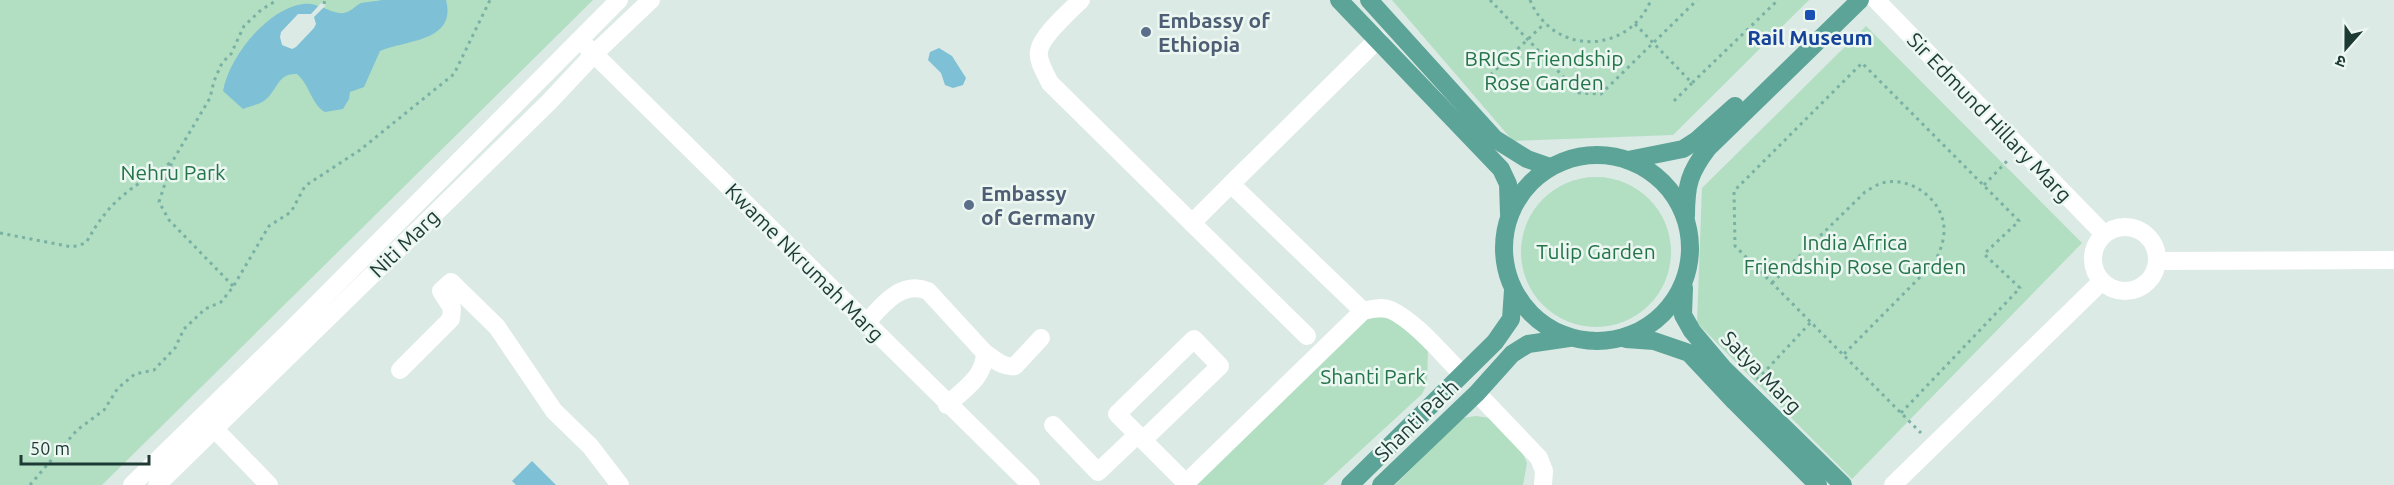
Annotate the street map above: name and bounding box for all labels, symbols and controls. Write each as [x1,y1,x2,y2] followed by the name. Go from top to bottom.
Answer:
[1158,8,1270,56] place label: Embassy of Ethiopia
[1803,8,1817,22] marker: Rail Museum
[2316,18,2376,78] north arrow
[1139,25,1153,39] marker: Embassy of Ethiopia
[1747,25,1873,49] place label: Rail Museum
[1903,27,2077,207] street label: Sir Edmund Hillary Marg
[1465,46,1623,94] park label: BRICS Friendship Rose Garden
[2332,52,2348,72] text: उ
[120,160,226,184] park label: Nehru Park
[721,178,889,346] street label: Kwame Nkrumah Marg
[981,181,1095,229] place label: Embassy of Germany
[962,198,976,212] marker: Embassy of Germany
[364,204,444,282] street label: Niti Marg
[1744,230,1966,278] park label: India Africa Friendship Rose Garden
[1536,239,1656,263] park label: Tulip Garden
[1717,326,1807,418] street label: Satya Marg
[1320,364,1426,388] park label: Shanti Park
[1369,374,1463,466] street label: Shanti Path
[21,428,148,466] scale bar
[30,438,70,458] text: 50 m

